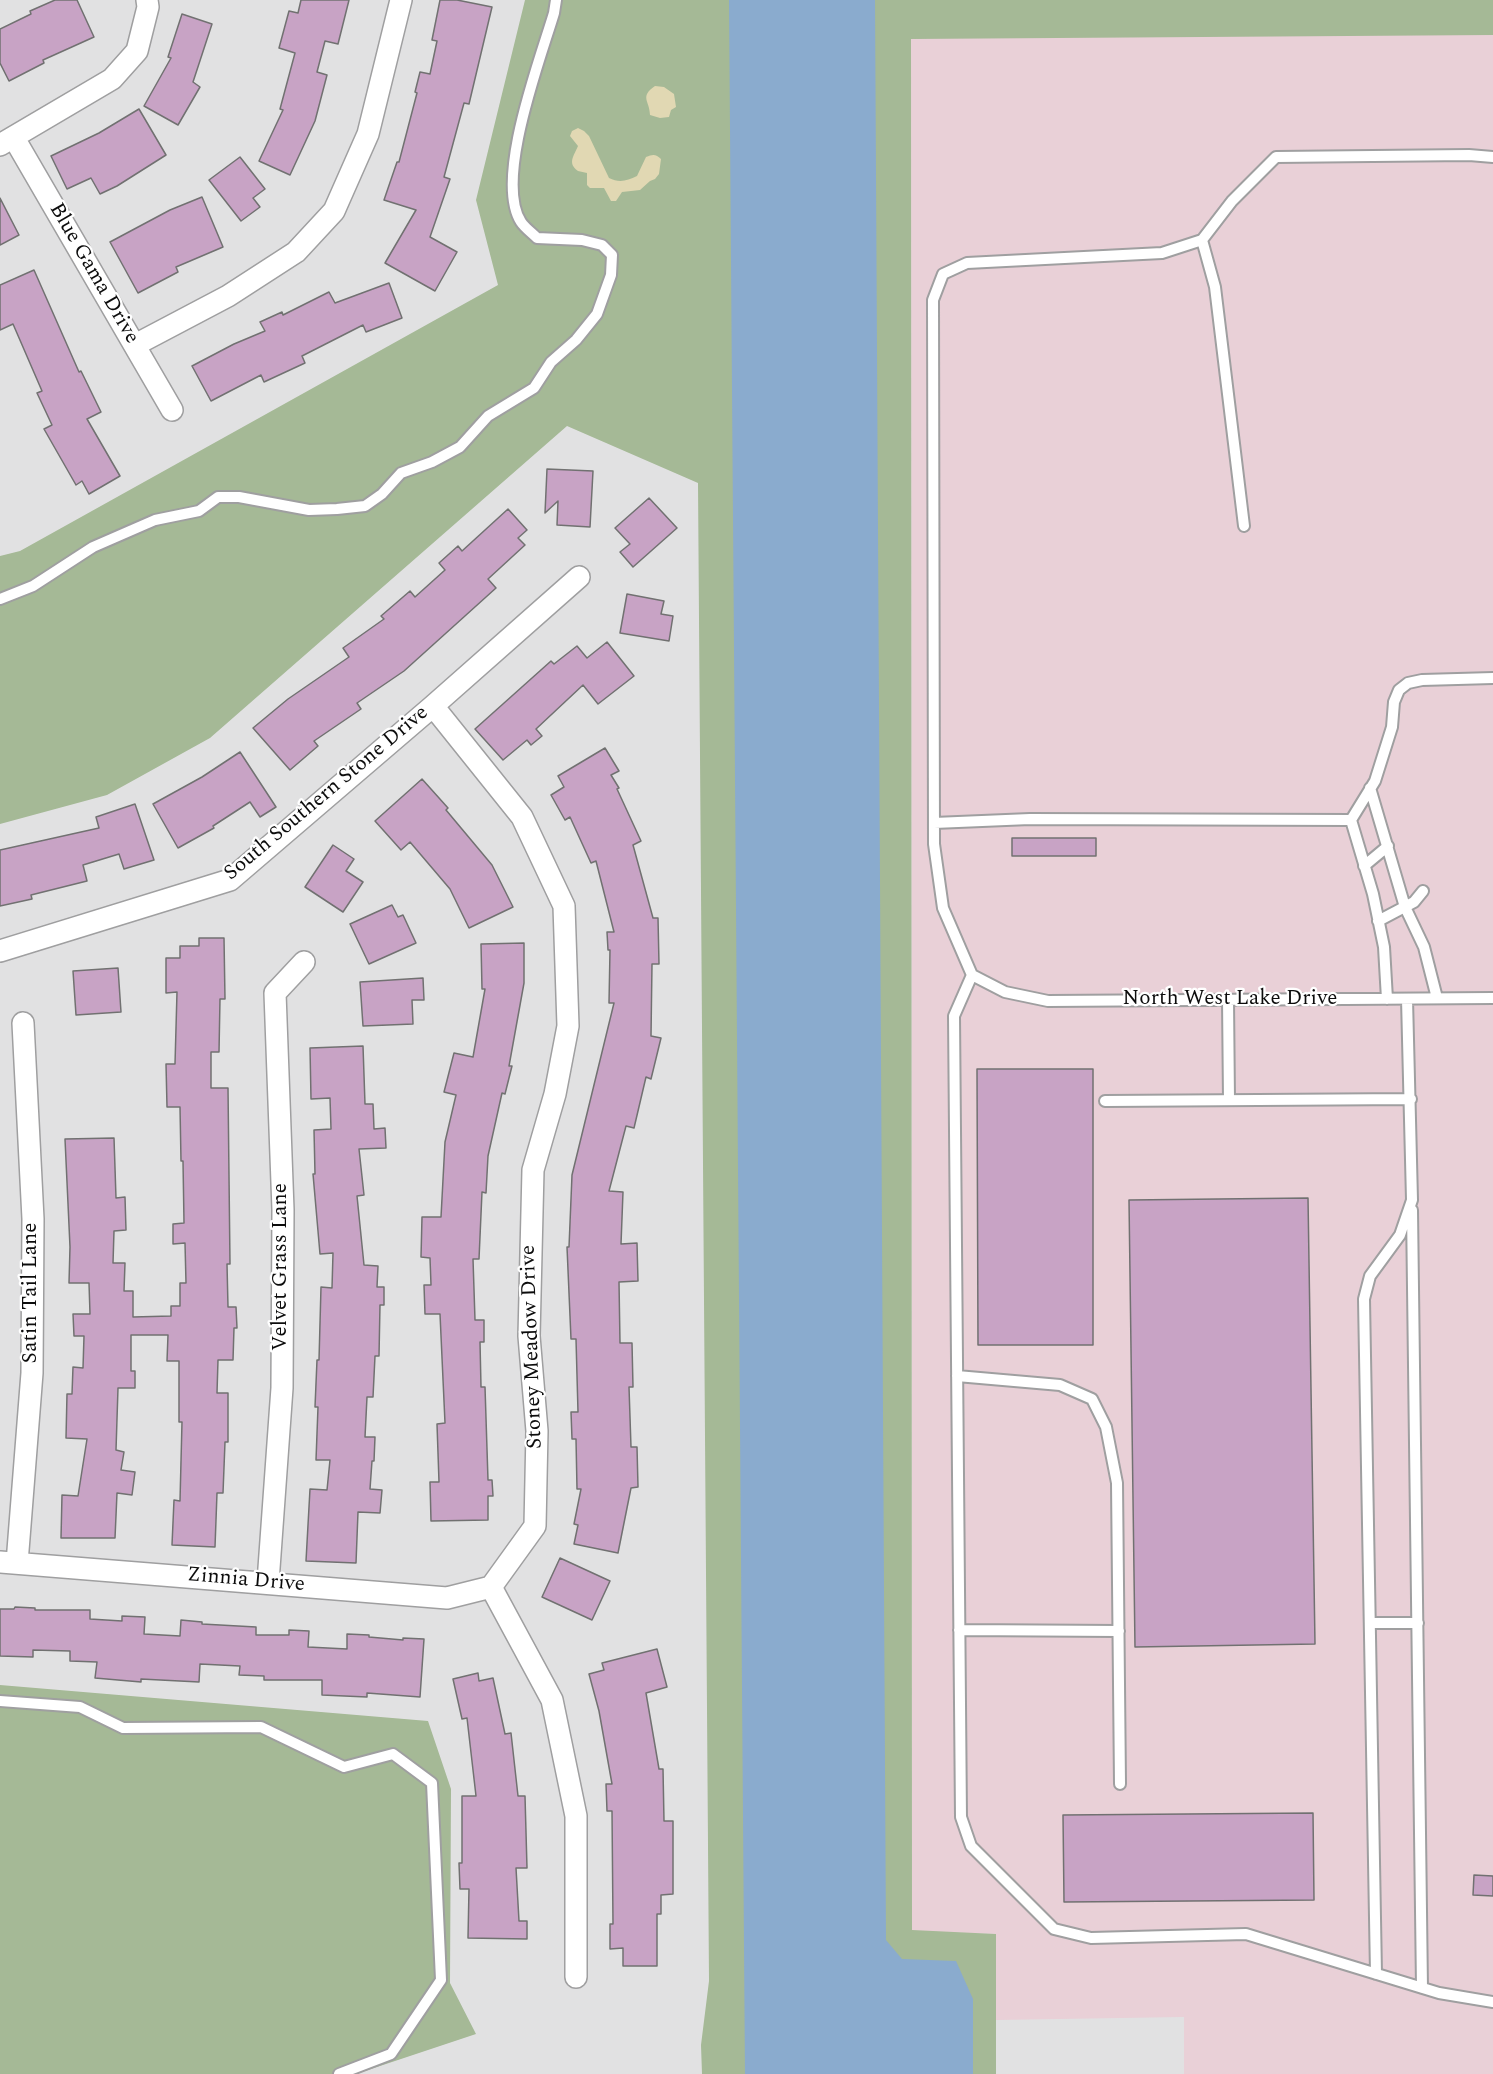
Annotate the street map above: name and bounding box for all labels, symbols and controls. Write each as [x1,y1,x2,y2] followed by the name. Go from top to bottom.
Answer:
[43,199,143,349] street label: Blue Gama Drive
[220,701,434,887] street label: South Southern Stone Drive
[1123,987,1337,1013] street label: North West Lake Drive
[269,1183,295,1351] street label: Velvet Grass Lane
[19,1223,45,1363] street label: Satin Tail Lane
[517,1245,549,1449] street label: Stoney Meadow Drive
[186,1563,306,1599] street label: Zinnia Drive

